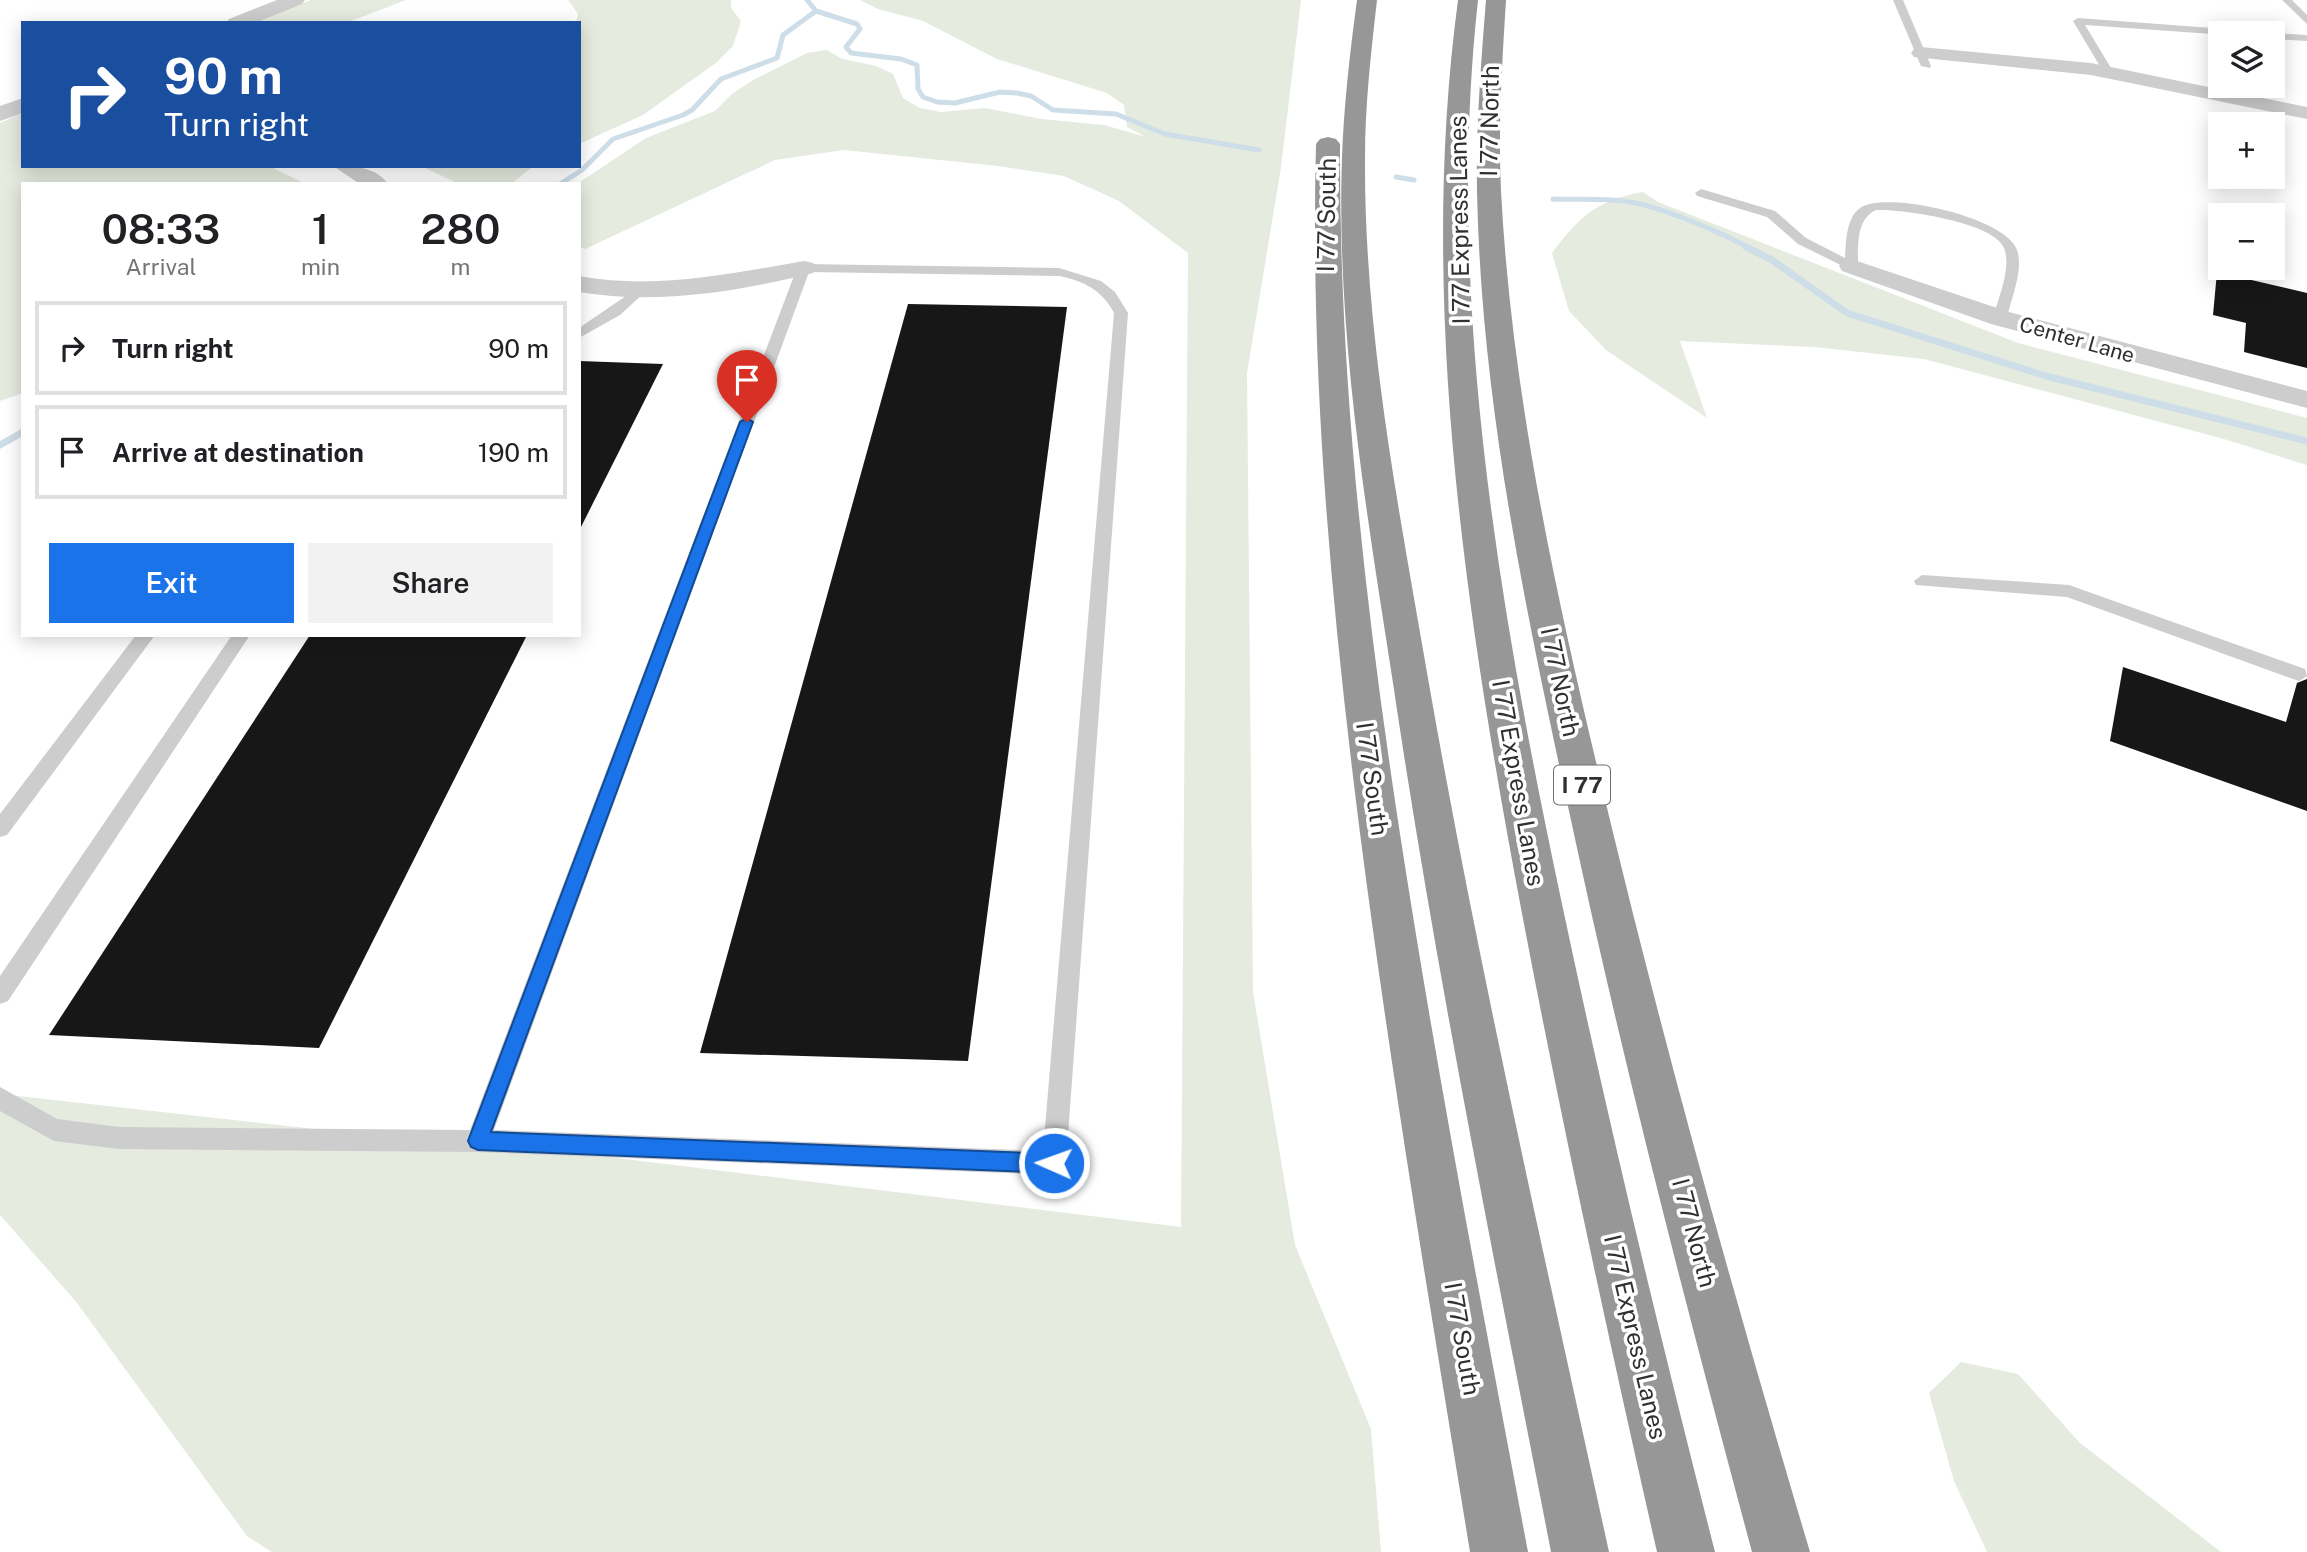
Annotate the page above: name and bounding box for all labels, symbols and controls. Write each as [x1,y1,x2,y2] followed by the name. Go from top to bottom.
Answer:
[2208,21,2285,280] map controls
[2208,21,2285,98] button: layers
[164,47,283,105] text: 90 m
[49,49,140,140] icon: right
[1474,65,1504,177] street label: I 77 North
[164,106,309,143] text: Turn right
[2208,112,2285,189] button: +
[1443,115,1475,325] street label: I 77 Express Lanes
[1311,158,1341,272] street label: I 77 South
[2208,203,2285,280] button: −
[102,204,220,253] text: 08:33
[312,204,329,253] text: 1
[420,204,500,253] text: 280
[125,253,196,280] text: Arrival
[301,253,340,280] text: min
[450,253,470,280] text: m
[2017,311,2138,368] street label: Center Lane
[53,329,91,367] icon: right
[112,333,234,364] text: Turn right
[488,333,549,364] text: 90 m
[717,350,777,422] pin
[728,361,766,399] icon: arrive
[53,433,91,471] icon: arrive
[112,437,364,468] text: Arrive at destination
[478,437,549,468] text: 190 m
[49,543,294,623] button: Exit
[308,543,553,623] button: Share
[1536,624,1586,739] street label: I 77 North
[1487,677,1551,888] street label: I 77 Express Lanes
[1351,720,1395,837] street label: I 77 South
[1554,765,1610,804] road number: I 77
[1017,1126,1091,1200] position arrow
[1667,1175,1723,1290] street label: I 77 North
[1599,1232,1673,1442] street label: I 77 Express Lanes
[1439,1280,1487,1398] street label: I 77 South

